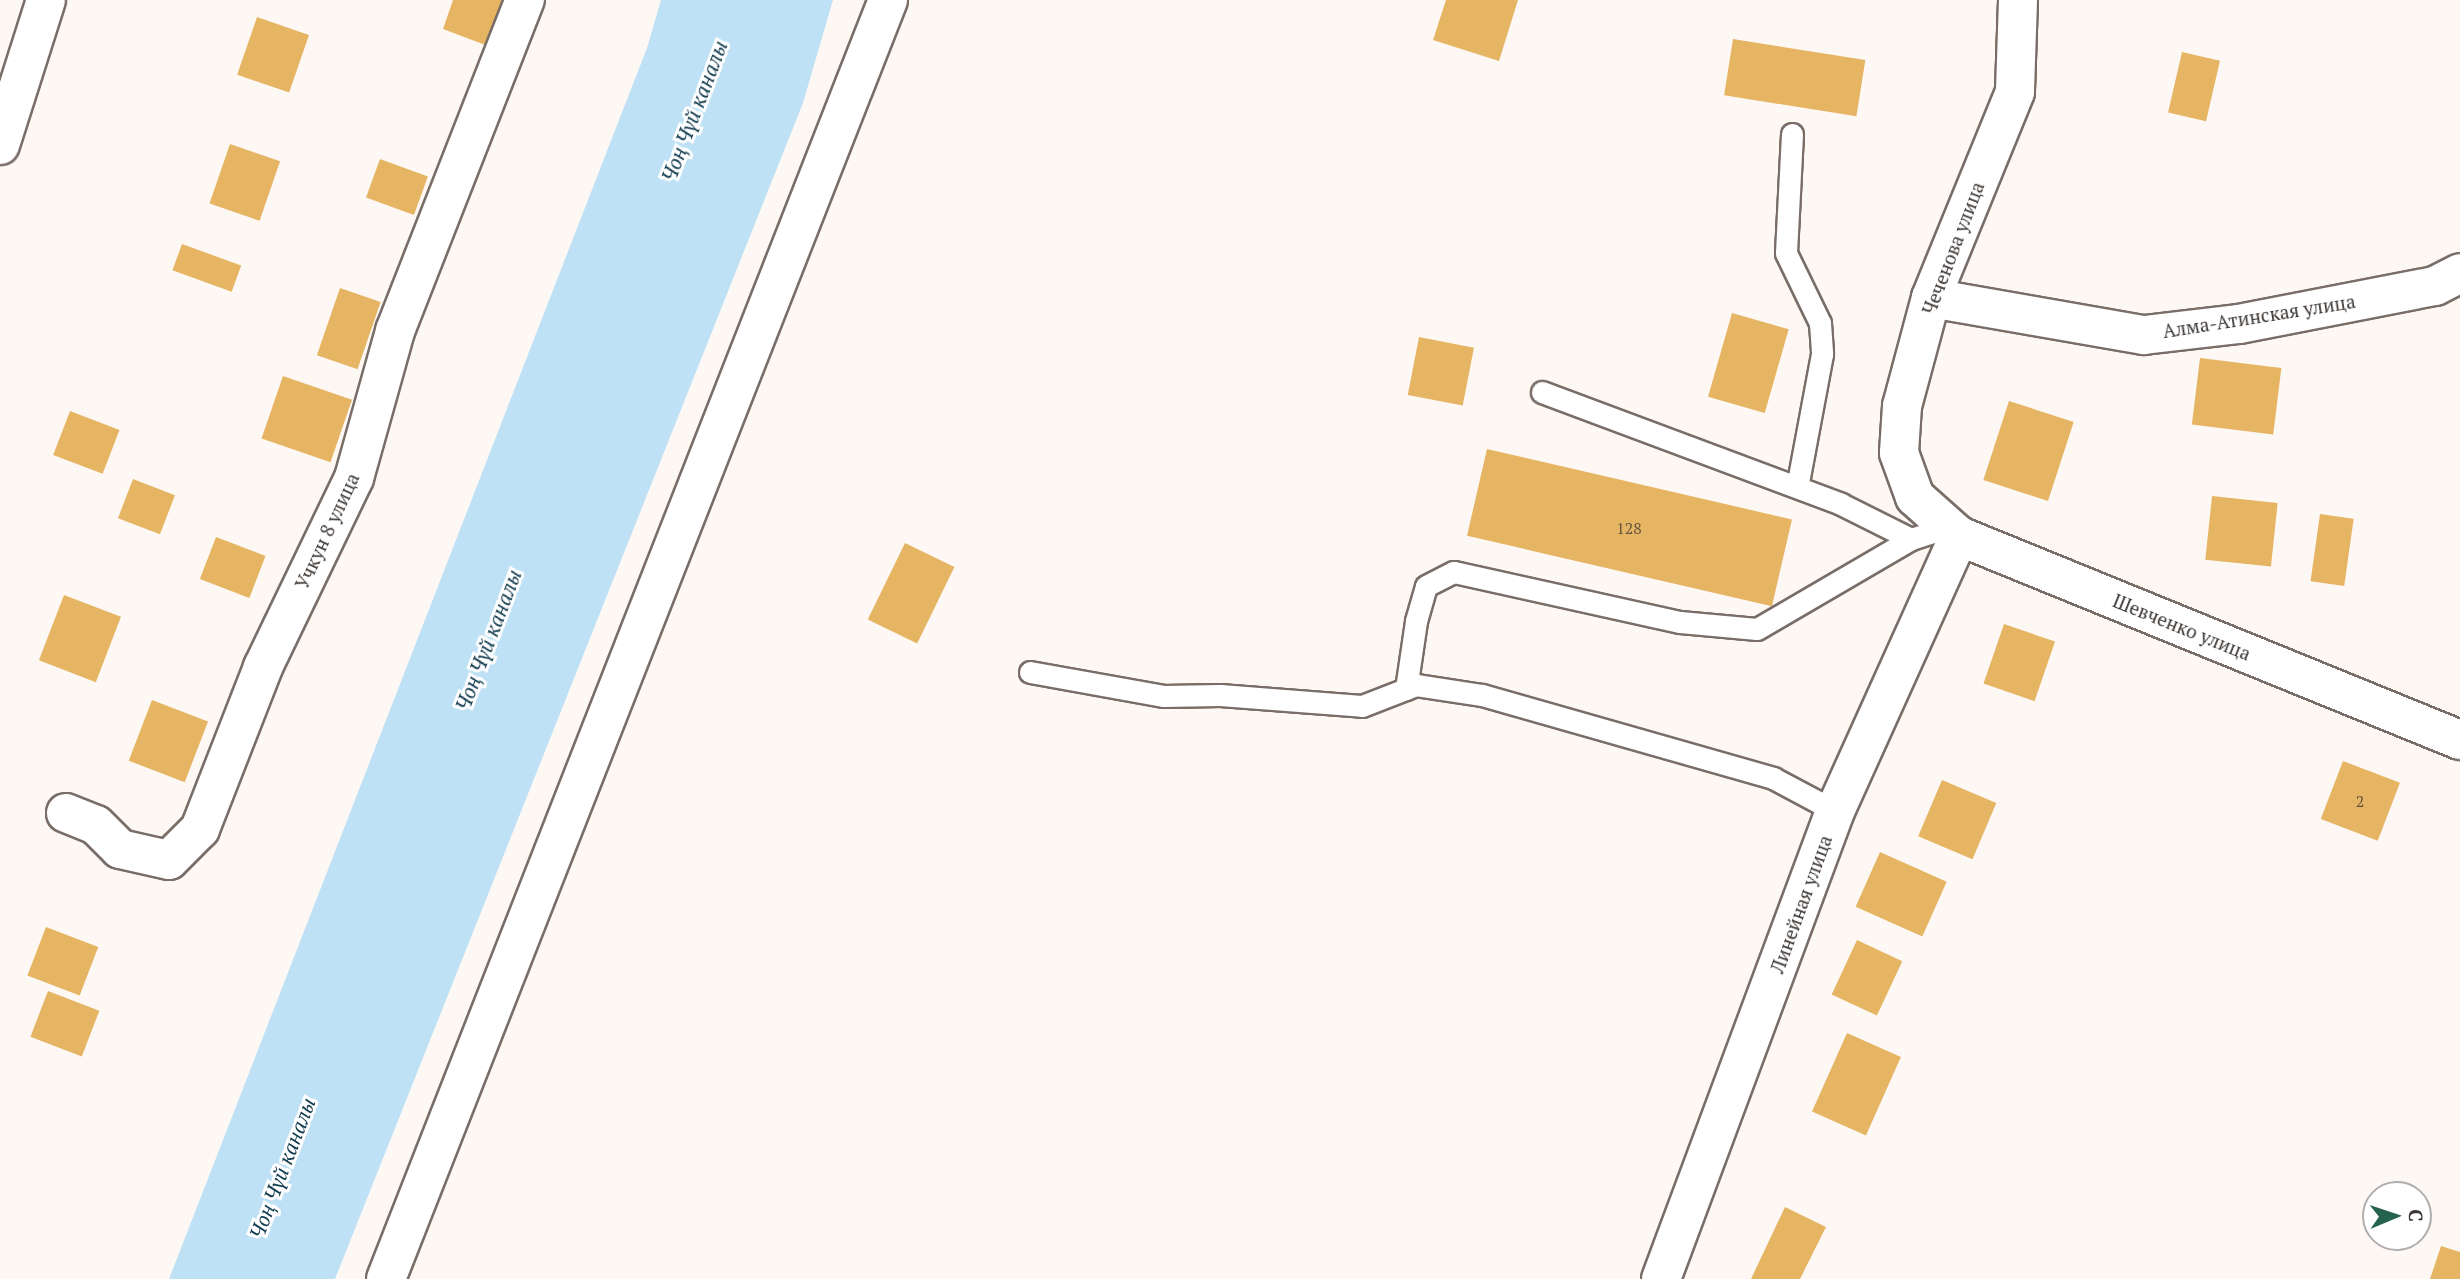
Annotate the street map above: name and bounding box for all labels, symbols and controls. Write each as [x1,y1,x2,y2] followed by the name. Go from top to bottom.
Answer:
[656,37,732,185] water label: Чоң Чүй каналы
[1917,178,1989,318] street label: Чеченова улица
[2161,290,2357,342] street label: Алма-Атинская улица
[290,469,364,593] street label: Учкун 8 улица
[1616,518,1642,538] house number: 128
[450,566,526,714] water label: Чоң Чүй каналы
[2110,589,2254,665] street label: Шевченко улица
[2356,791,2364,811] house number: 2
[1765,832,1837,976] street label: Линейная улица
[244,1094,320,1242] water label: Чоң Чүй каналы
[2362,1181,2432,1251] north arrow
[2404,1209,2429,1222] text: С

